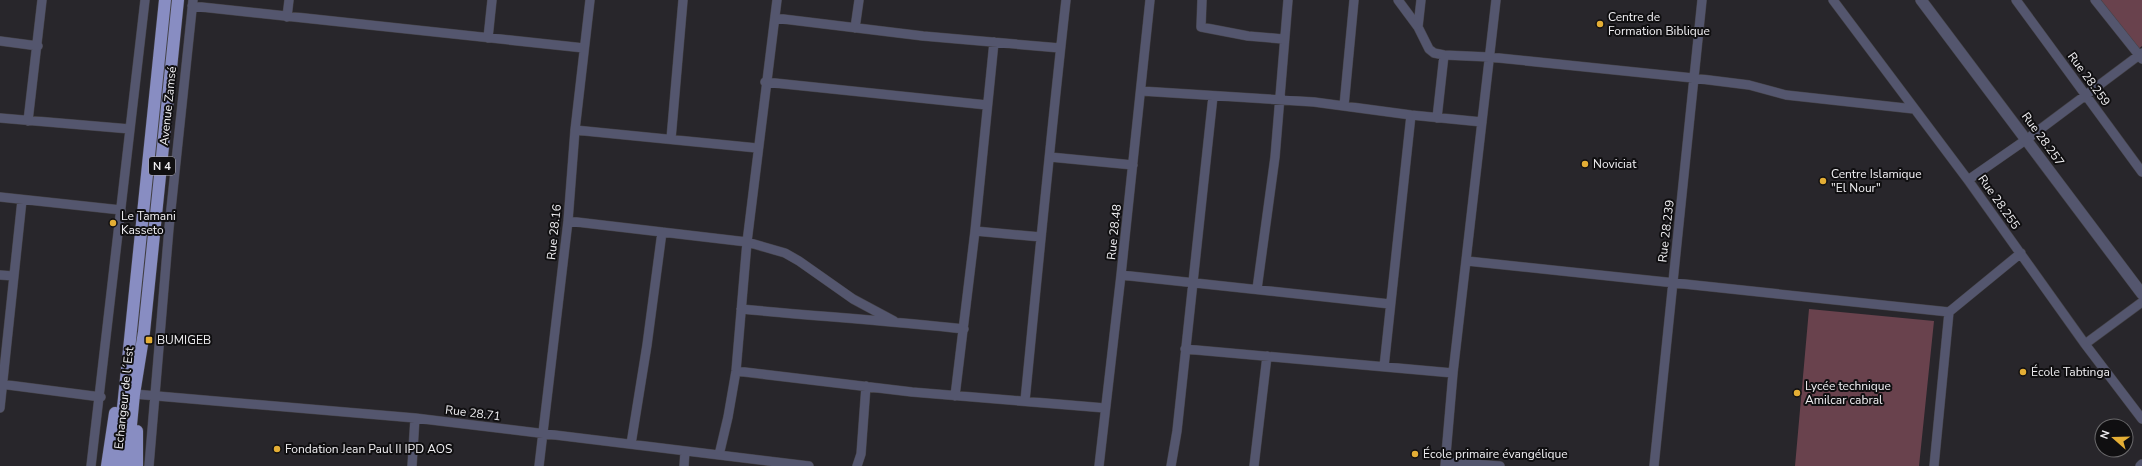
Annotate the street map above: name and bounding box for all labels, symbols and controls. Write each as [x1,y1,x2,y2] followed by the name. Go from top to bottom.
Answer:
[1608,9,1710,39] place label: Centre de Formation Biblique
[1595,19,1605,29] marker: Centre de Formation Biblique
[2064,49,2114,109] street label: Rue 28.259
[156,66,180,146] street label: Avenue Zamsé
[2018,109,2068,169] street label: Rue 28.257
[1593,156,1637,172] place label: Noviciat
[149,157,175,175] road number: N 4
[1580,159,1590,169] marker: Noviciat
[1831,166,1922,196] place label: Centre Islamique "El Nour"
[1974,172,2024,232] street label: Rue 28.255
[1818,176,1828,186] marker: Centre Islamique "El Nour"
[1654,199,1678,263] street label: Rue 28.239
[543,203,565,261] street label: Rue 28.16
[1103,203,1125,261] street label: Rue 28.48
[121,208,176,238] place label: Le Tamani Kasseto
[108,218,118,228] marker: Le Tamani Kasseto
[157,332,211,348] place label: BUMIGEB
[144,335,154,345] marker: BUMIGEB
[111,345,137,450] street label: Echangeur de l´Est
[2031,364,2110,380] place label: École Tabtinga
[2018,367,2028,377] marker: École Tabtinga
[1805,378,1891,408] place label: Lycée technique Amilcar cabral
[1792,388,1802,398] marker: Lycée technique Amilcar cabral
[444,402,502,424] street label: Rue 28.71
[2094,418,2134,458] north arrow
[2097,428,2114,441] text: N
[285,441,452,457] place label: Fondation Jean Paul II IPD AOS
[272,444,282,454] marker: Fondation Jean Paul II IPD AOS
[1423,446,1568,462] place label: École primaire évangélique
[1410,449,1420,459] marker: École primaire évangélique

